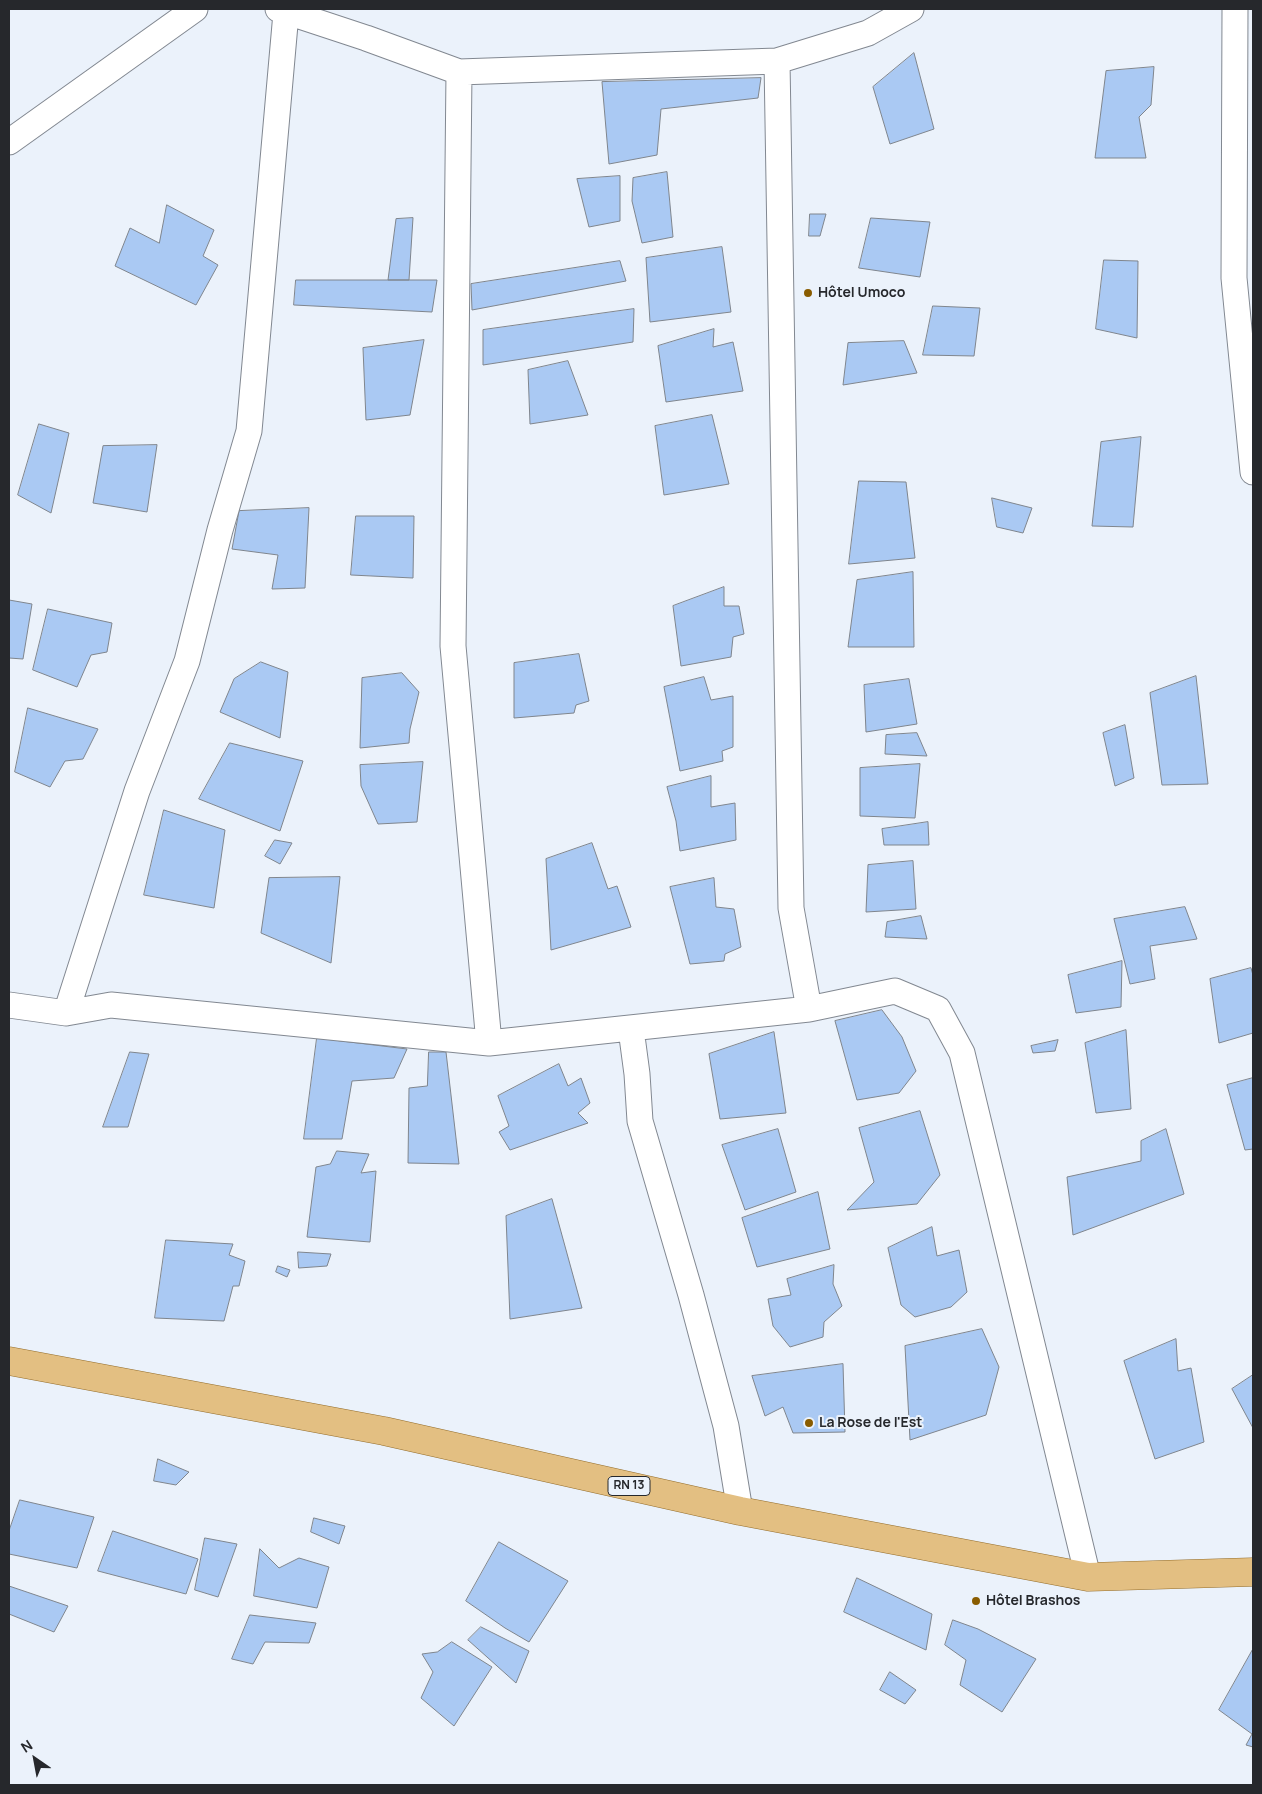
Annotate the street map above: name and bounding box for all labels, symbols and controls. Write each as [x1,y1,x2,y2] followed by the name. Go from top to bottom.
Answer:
[818,285,905,301] place label: Hôtel Umoco
[802,287,814,299] marker: Hôtel Umoco
[819,1415,922,1431] place label: La Rose de l'Est
[803,1417,815,1429] marker: La Rose de l'Est
[608,1476,650,1495] road number: RN 13
[986,1593,1080,1609] place label: Hôtel Brashos
[970,1595,982,1607] marker: Hôtel Brashos
[10,1734,60,1784] north arrow
[17,1735,36,1757] text: N

